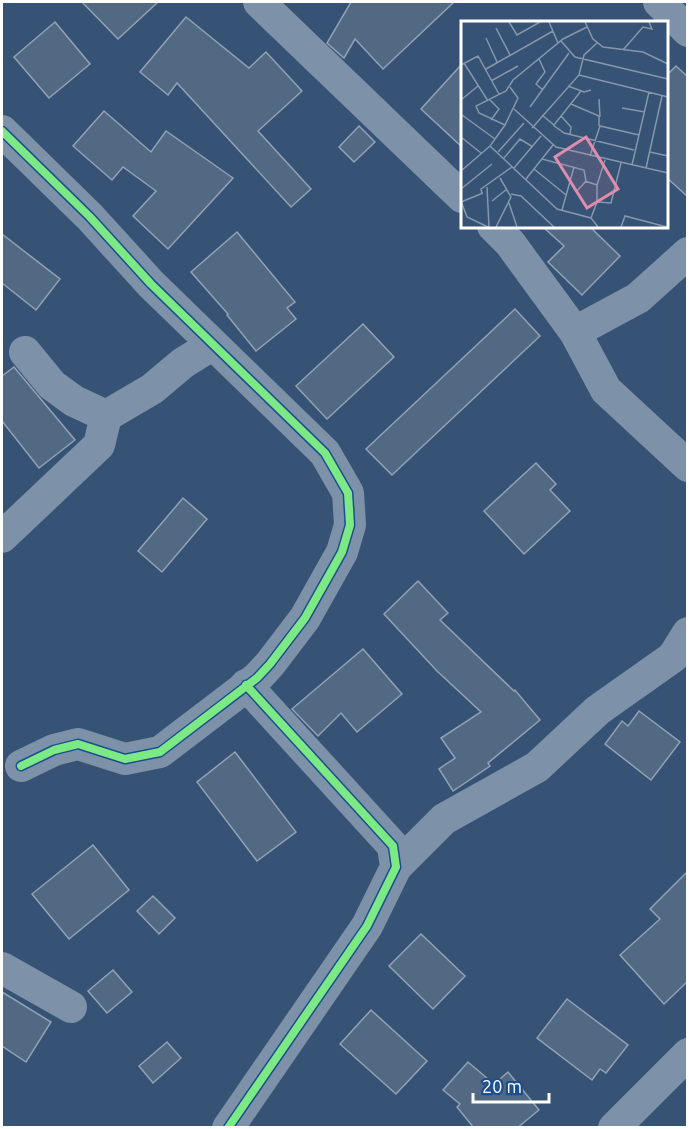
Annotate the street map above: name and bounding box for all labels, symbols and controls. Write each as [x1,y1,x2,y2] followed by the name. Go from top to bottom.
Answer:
[461,21,668,228] inset map
[473,1066,550,1104] scale bar
[482,1076,522,1096] text: 20 m

